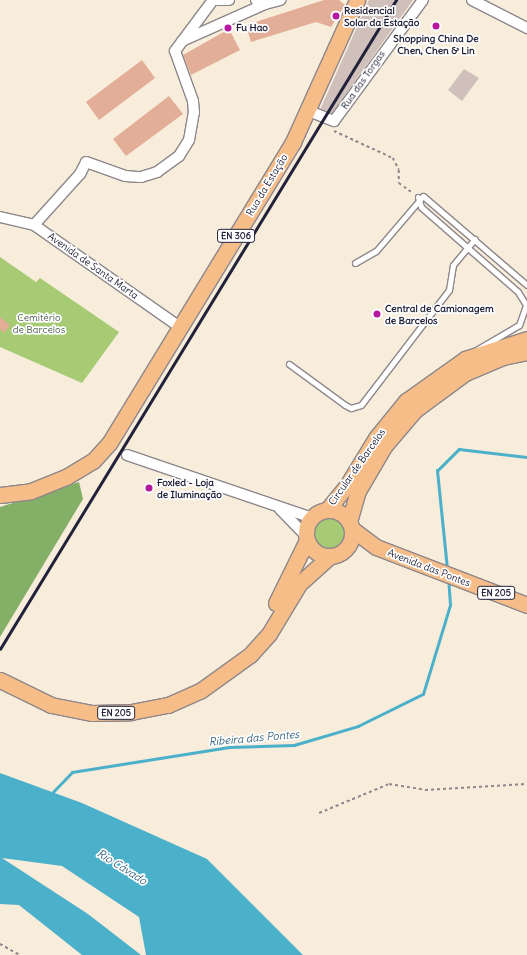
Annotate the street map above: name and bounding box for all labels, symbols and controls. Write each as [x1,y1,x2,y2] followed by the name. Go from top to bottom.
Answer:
[344,4,419,28] place label: Residencial Solar da Estação
[331,11,341,21] marker: Residencial Solar da Estação
[431,21,441,31] marker: Shopping China De Chen, Chen & Lin
[236,22,268,34] place label: Fu Hao
[223,23,233,33] marker: Fu Hao
[393,32,479,56] place label: Shopping China De Chen, Chen & Lin
[338,48,388,112] street label: Rua das Torgas
[244,152,290,218] street label: Rua da Estação
[217,229,255,243] road number: EN 306
[46,230,140,302] street label: Avenida de Santa Marta
[385,302,494,326] place label: Central de Camionagem de Barcelos
[372,309,382,319] marker: Central de Camionagem de Barcelos
[13,311,65,334] park label: Cemitério de Barcelos
[326,426,388,508] street label: Circular de Barcelos
[157,476,222,500] place label: Foxled - Loja de Iluminação
[144,483,154,493] marker: Foxled - Loja de Iluminação
[386,547,472,589] street label: Avenida das Pontes
[477,586,515,600] road number: EN 205
[97,706,135,720] road number: EN 205
[208,727,300,749] water label: Ribeira das Pontes
[95,847,149,887] water label: Rio Cávado

